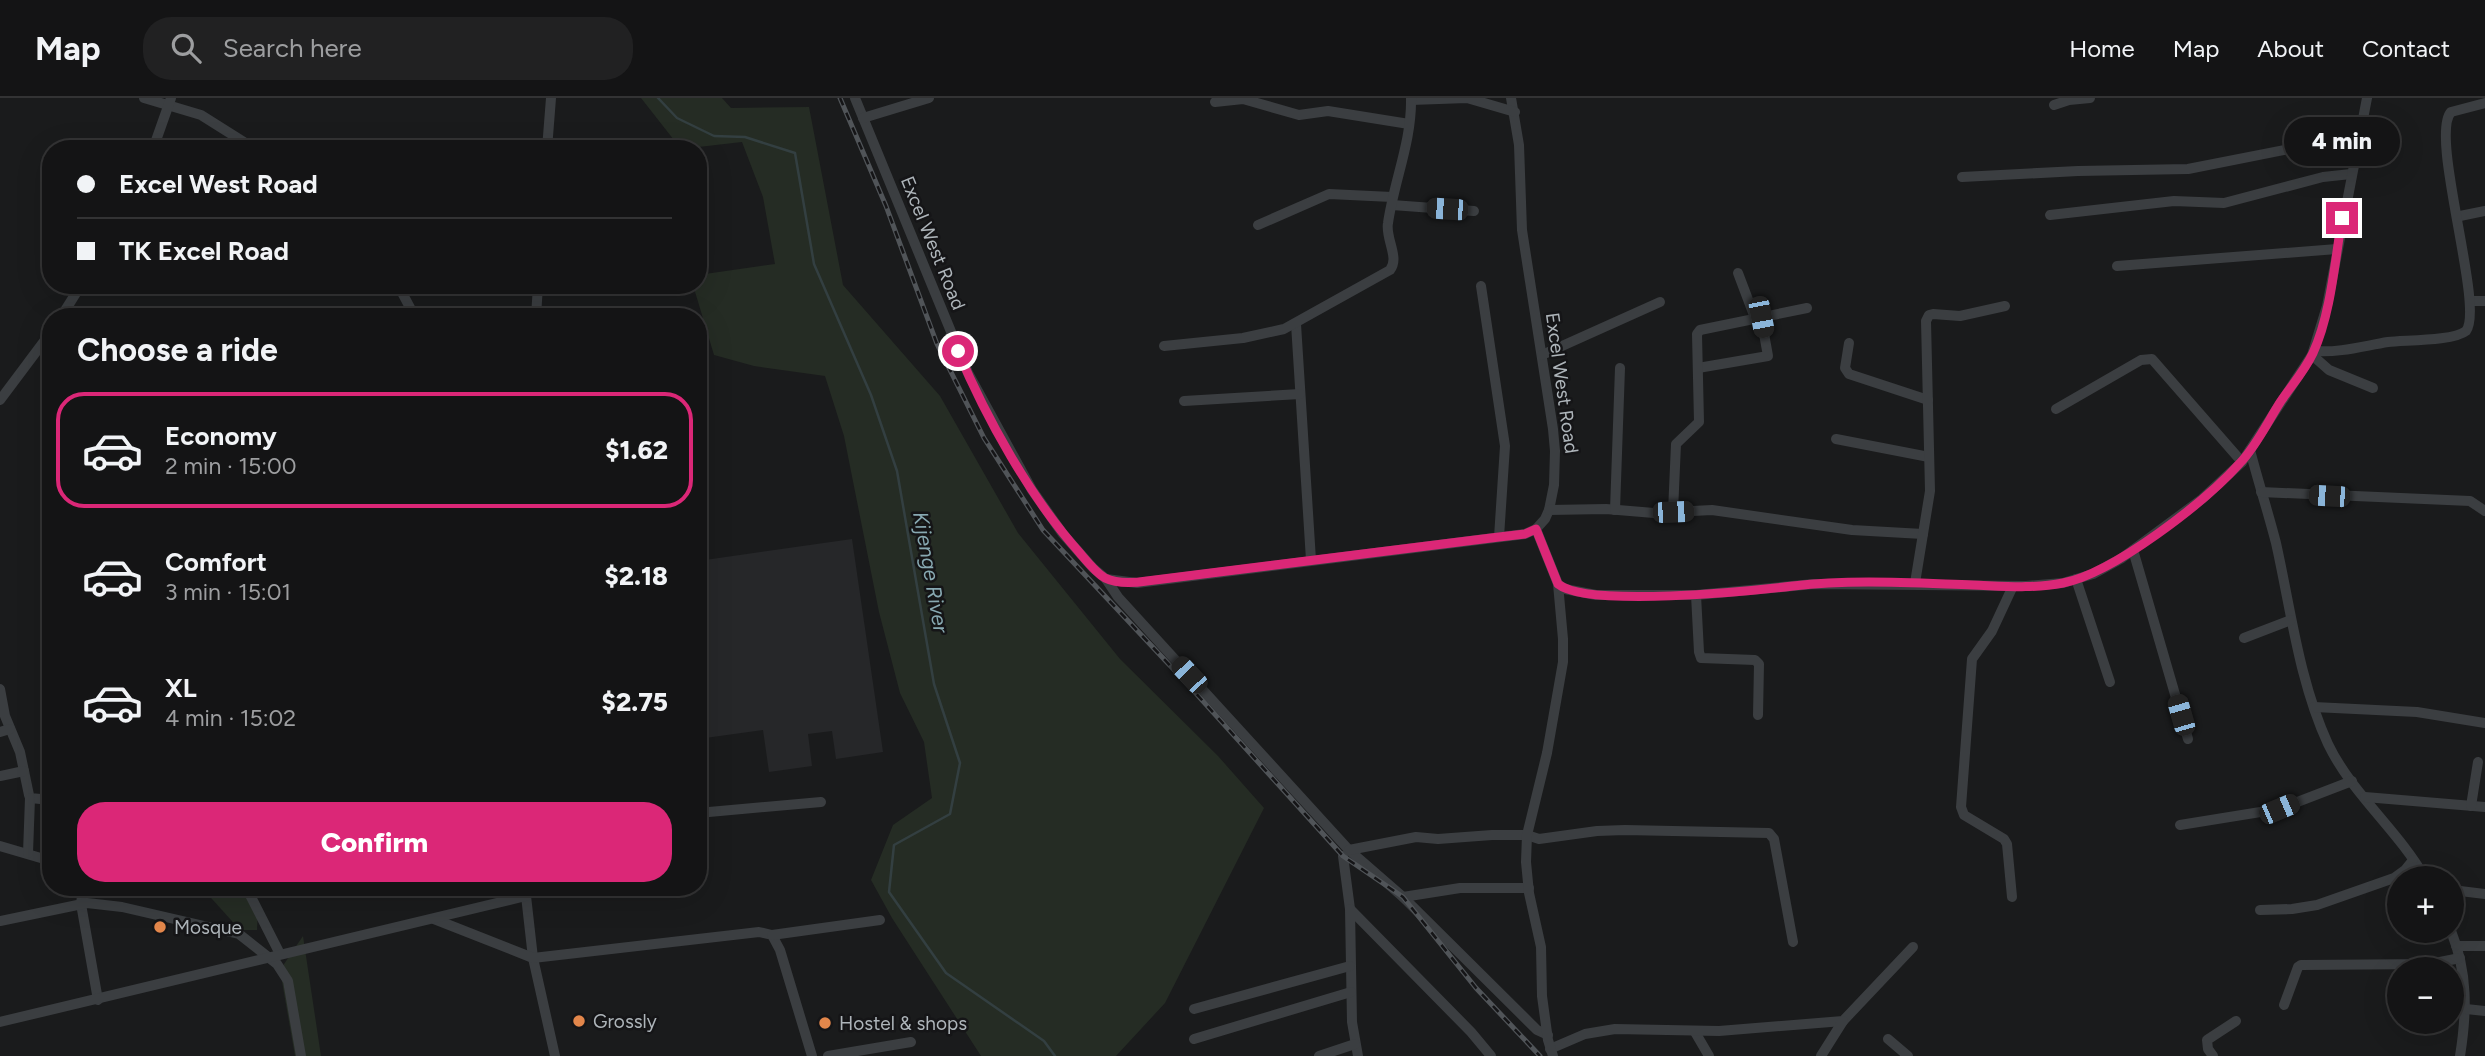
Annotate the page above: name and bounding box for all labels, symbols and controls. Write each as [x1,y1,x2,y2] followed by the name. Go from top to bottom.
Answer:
[143,17,633,80] search box
[35,29,101,68] text: Map
[167,29,205,67] icon: search
[223,32,362,64] text: Search here
[2069,34,2135,63] text: Home
[2173,34,2219,63] text: Map
[2257,34,2324,63] text: About
[2362,34,2450,63] text: Contact
[2284,116,2400,166] callout: 4 min
[2312,127,2372,155] text: 4 min
[119,168,318,200] text: Excel West Road
[896,173,970,313] street label: Excel West Road
[1426,197,1469,221] car
[2326,202,2358,234] route end
[119,235,289,267] text: TK Excel Road
[1747,294,1776,340] car
[1541,311,1583,455] street label: Excel West Road
[77,331,278,369] text: Choose a ride
[942,335,974,367] route start
[81,419,144,482] icon: car
[165,420,277,452] text: Economy
[605,434,668,466] text: $1.62
[165,452,297,480] text: 2 min · 15:00
[2308,484,2351,508] car
[1652,501,1695,523] car
[908,509,954,635] water label: Kijenge River
[81,545,144,608] icon: car
[165,546,267,578] text: Comfort
[605,560,668,592] text: $2.18
[165,578,291,606] text: 3 min · 15:01
[1167,652,1212,698] car
[81,671,144,734] icon: car
[165,672,197,704] text: XL
[602,686,668,718] text: $2.75
[2166,692,2197,738] car
[165,704,296,732] text: 4 min · 15:02
[2256,791,2303,827] car
[77,802,672,882] button: Confirm
[2387,866,2464,1034] map controls
[2387,866,2464,943] button: +
[174,916,242,939] place label: Mosque
[152,919,168,935] marker: Mosque
[2387,957,2464,1034] button: −
[593,1010,657,1033] place label: Grossly
[839,1012,967,1035] place label: Hostel & shops
[571,1013,587,1029] marker: Grossly
[817,1015,833,1031] marker: Hostel & shops

